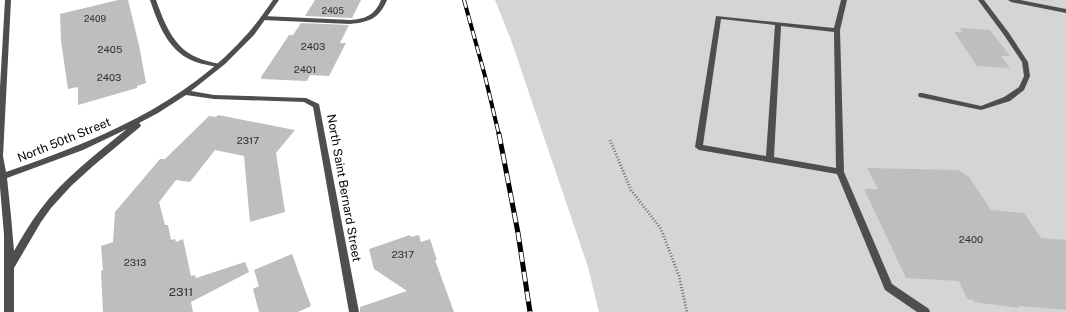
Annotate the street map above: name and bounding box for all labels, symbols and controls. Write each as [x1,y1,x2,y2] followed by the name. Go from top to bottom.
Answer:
[322,5,344,16] house number: 2405
[84,13,106,24] house number: 2409
[301,40,325,52] house number: 2403
[98,43,122,55] house number: 2405
[294,63,316,75] house number: 2401
[97,71,121,83] house number: 2403
[324,113,364,263] street label: North Saint Bernard Street
[15,115,113,165] street label: North 50th Street
[237,134,259,146] house number: 2317
[959,233,983,245] house number: 2400
[392,248,414,260] house number: 2317
[124,256,146,268] house number: 2313
[169,285,193,299] house number: 2311

